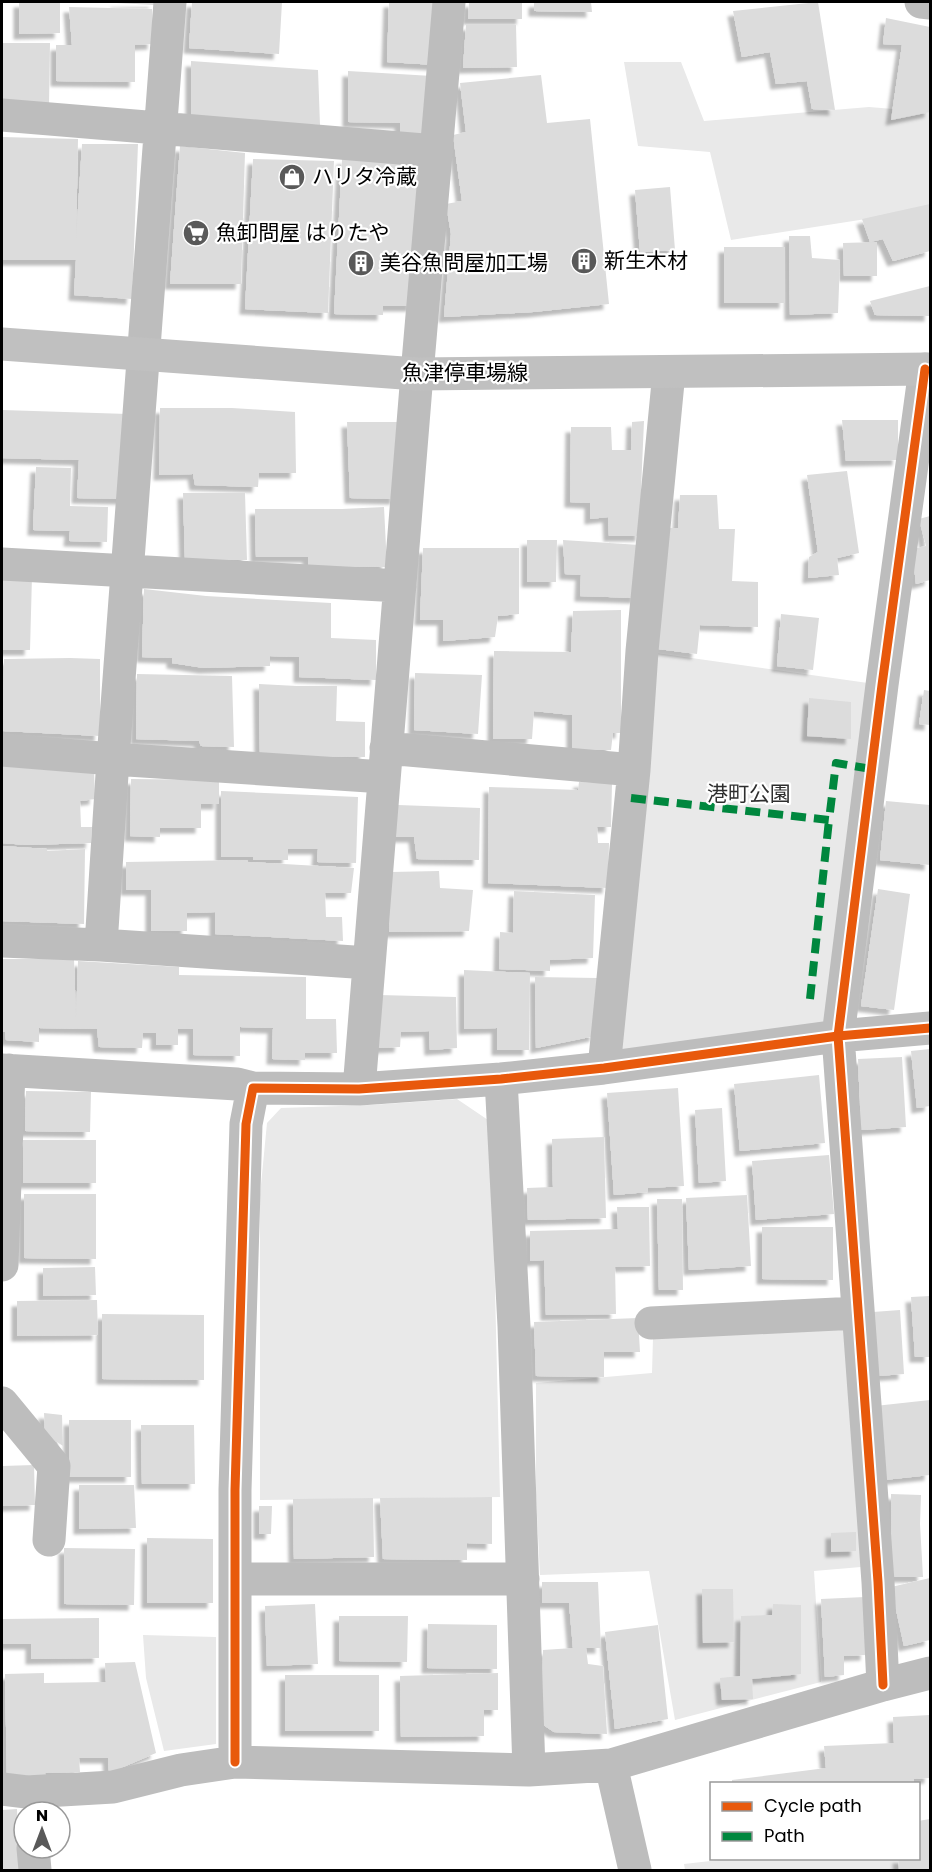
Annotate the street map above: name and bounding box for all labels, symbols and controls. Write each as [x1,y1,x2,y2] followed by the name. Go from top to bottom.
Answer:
[277,162,307,192] shop icon: ハリタ冷蔵
[312,162,417,191] place label: ハリタ冷蔵
[181,218,211,248] supermarket icon: 魚卸問屋 はりたや
[216,218,390,247] place label: 魚卸問屋 はりたや
[569,246,599,276] building icon: 新生木材
[604,246,688,275] place label: 新生木材
[346,248,376,278] building icon: 美谷魚問屋加工場
[380,248,548,277] place label: 美谷魚問屋加工場
[402,358,528,387] street label: 魚津停車場線
[707,779,791,808] park label: 港町公園
[710,1782,920,1860] legend
[764,1793,862,1818] text: Cycle path
[12,1800,72,1860] north arrow
[36,1804,48,1827] text: N
[764,1823,805,1848] text: Path

